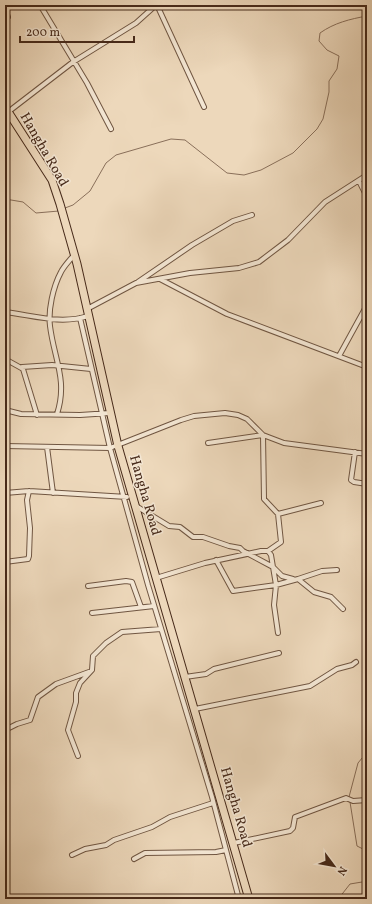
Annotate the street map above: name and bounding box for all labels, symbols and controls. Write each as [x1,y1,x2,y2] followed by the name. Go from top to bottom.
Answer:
[20,18,134,44] scale bar
[26,25,60,41] text: 200 m
[15,109,73,190] street label: Hangha Road
[124,453,165,538] street label: Hangha Road
[215,765,256,850] street label: Hangha Road
[314,846,354,886] north arrow
[333,863,350,878] text: N

